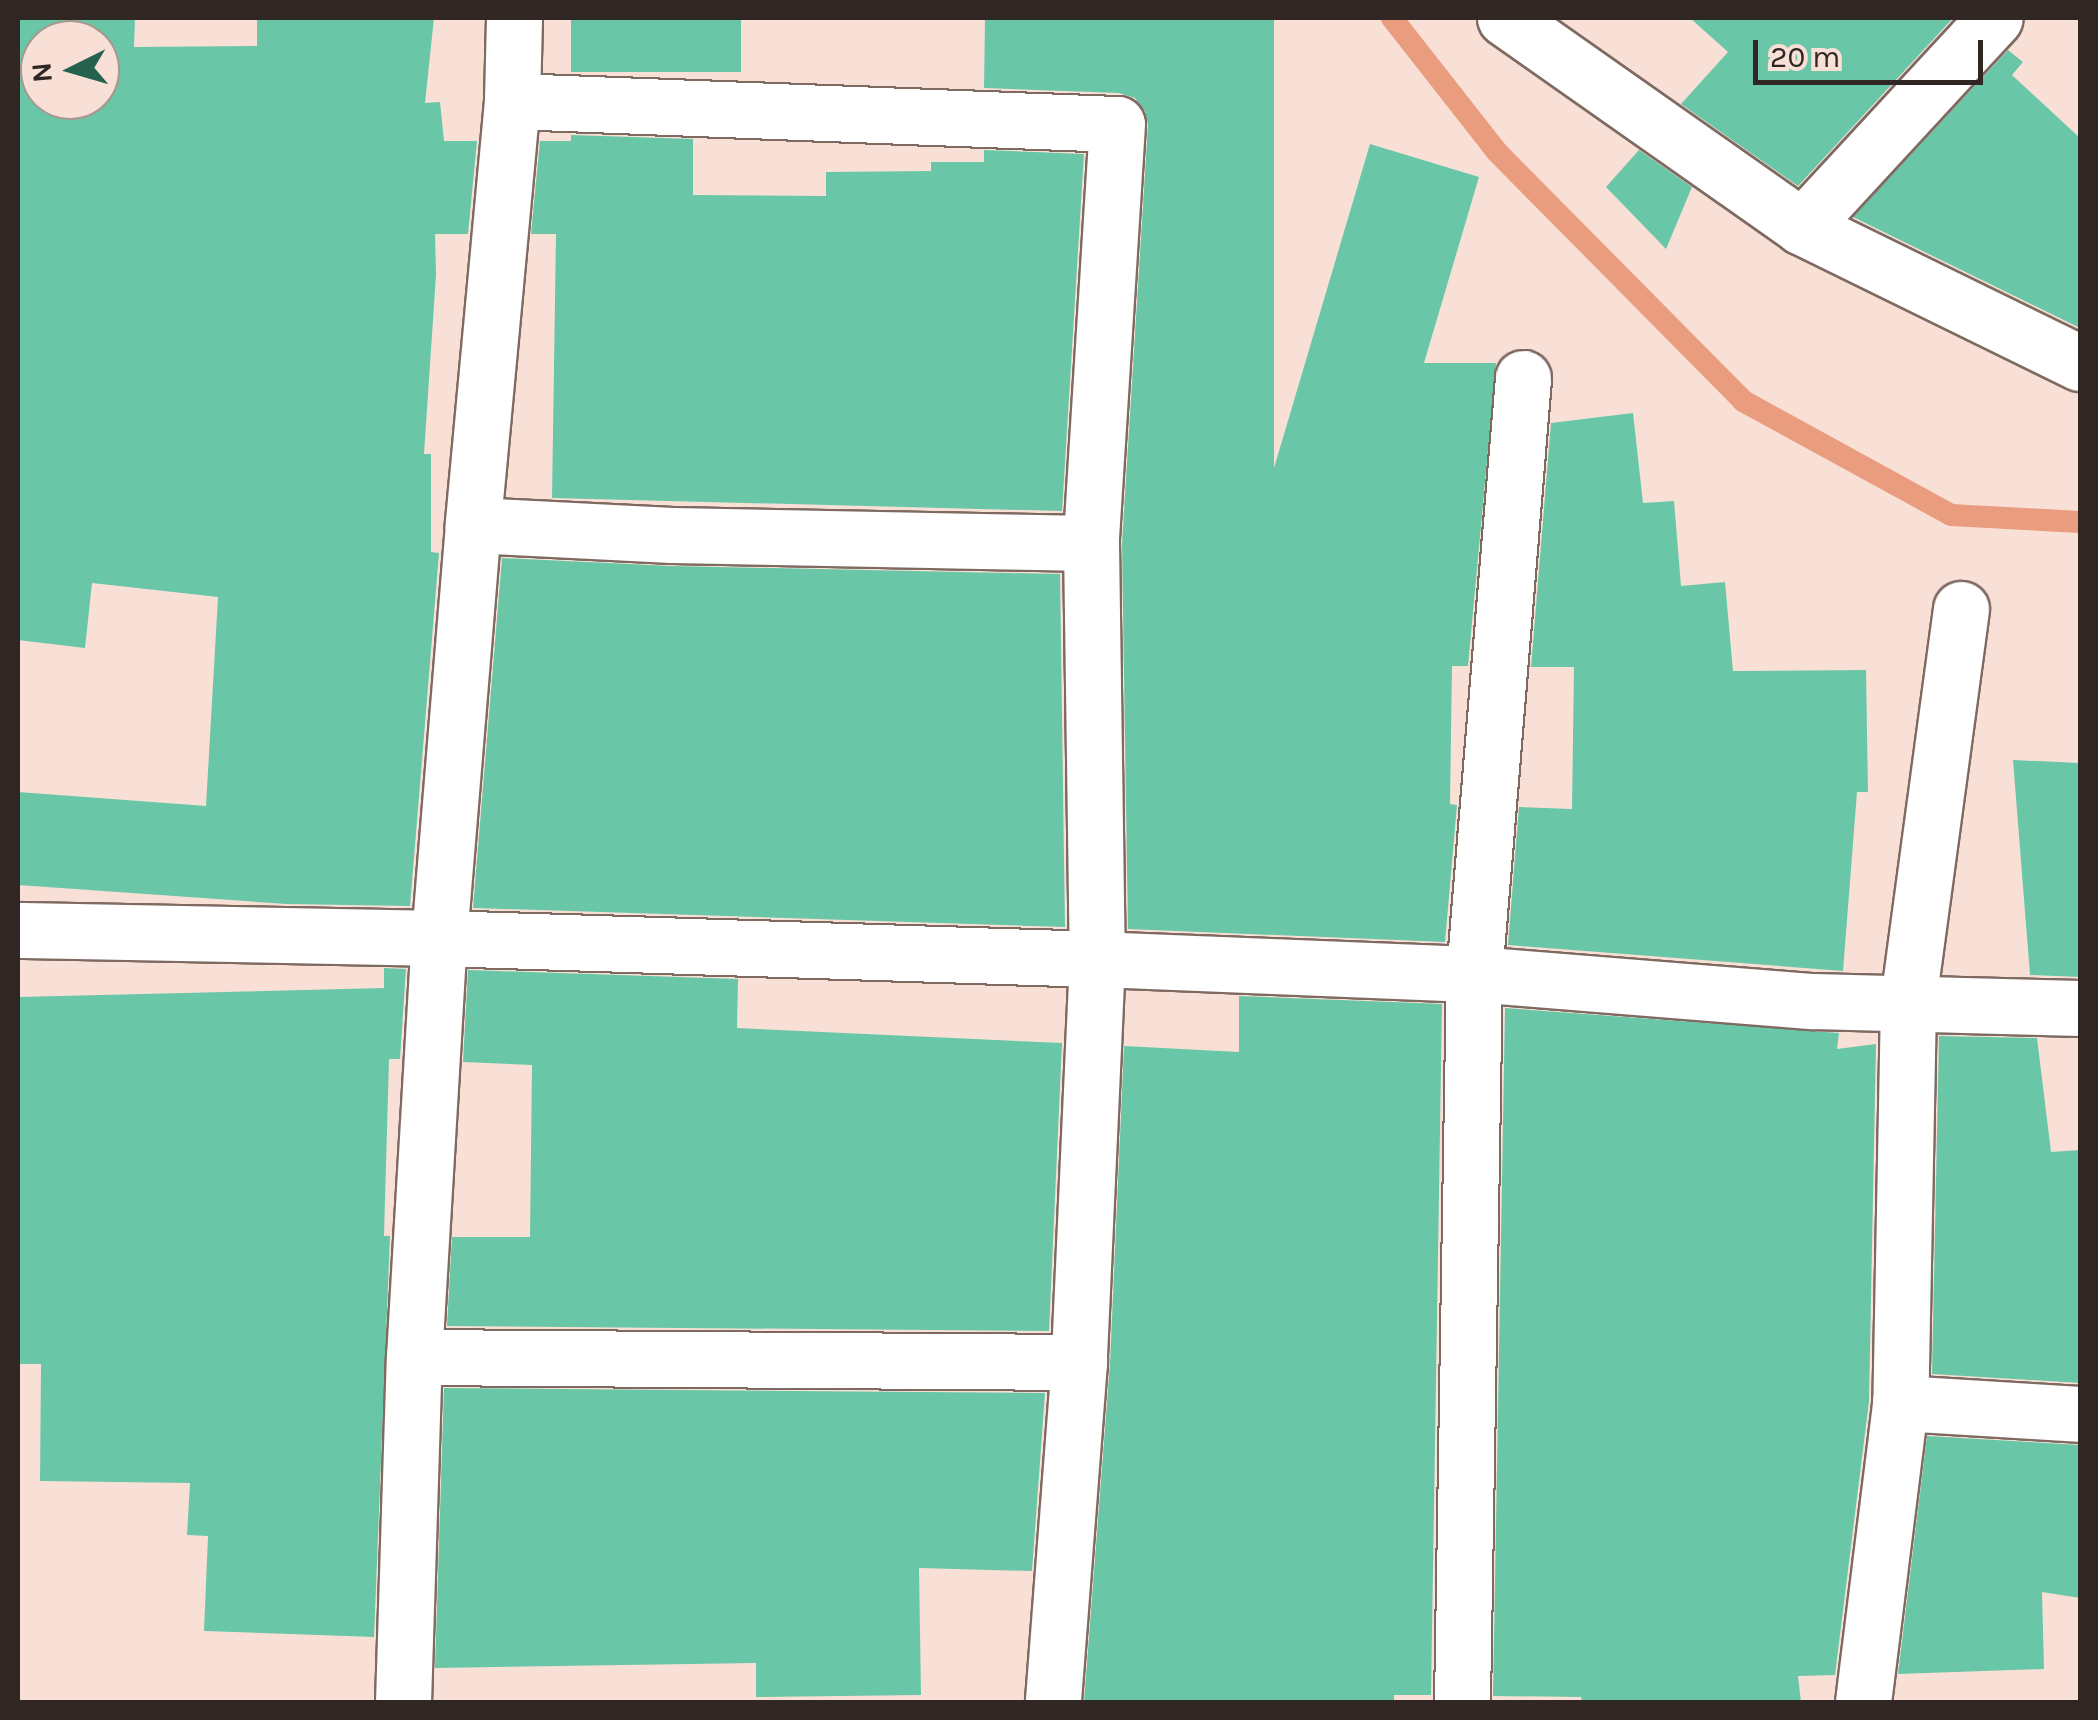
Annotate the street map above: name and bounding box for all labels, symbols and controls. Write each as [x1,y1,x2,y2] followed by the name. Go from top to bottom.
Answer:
[20,20,120,120] north arrow
[1758,20,1988,82] scale bar
[1770,39,1840,75] text: 20 m
[24,61,59,84] text: N

